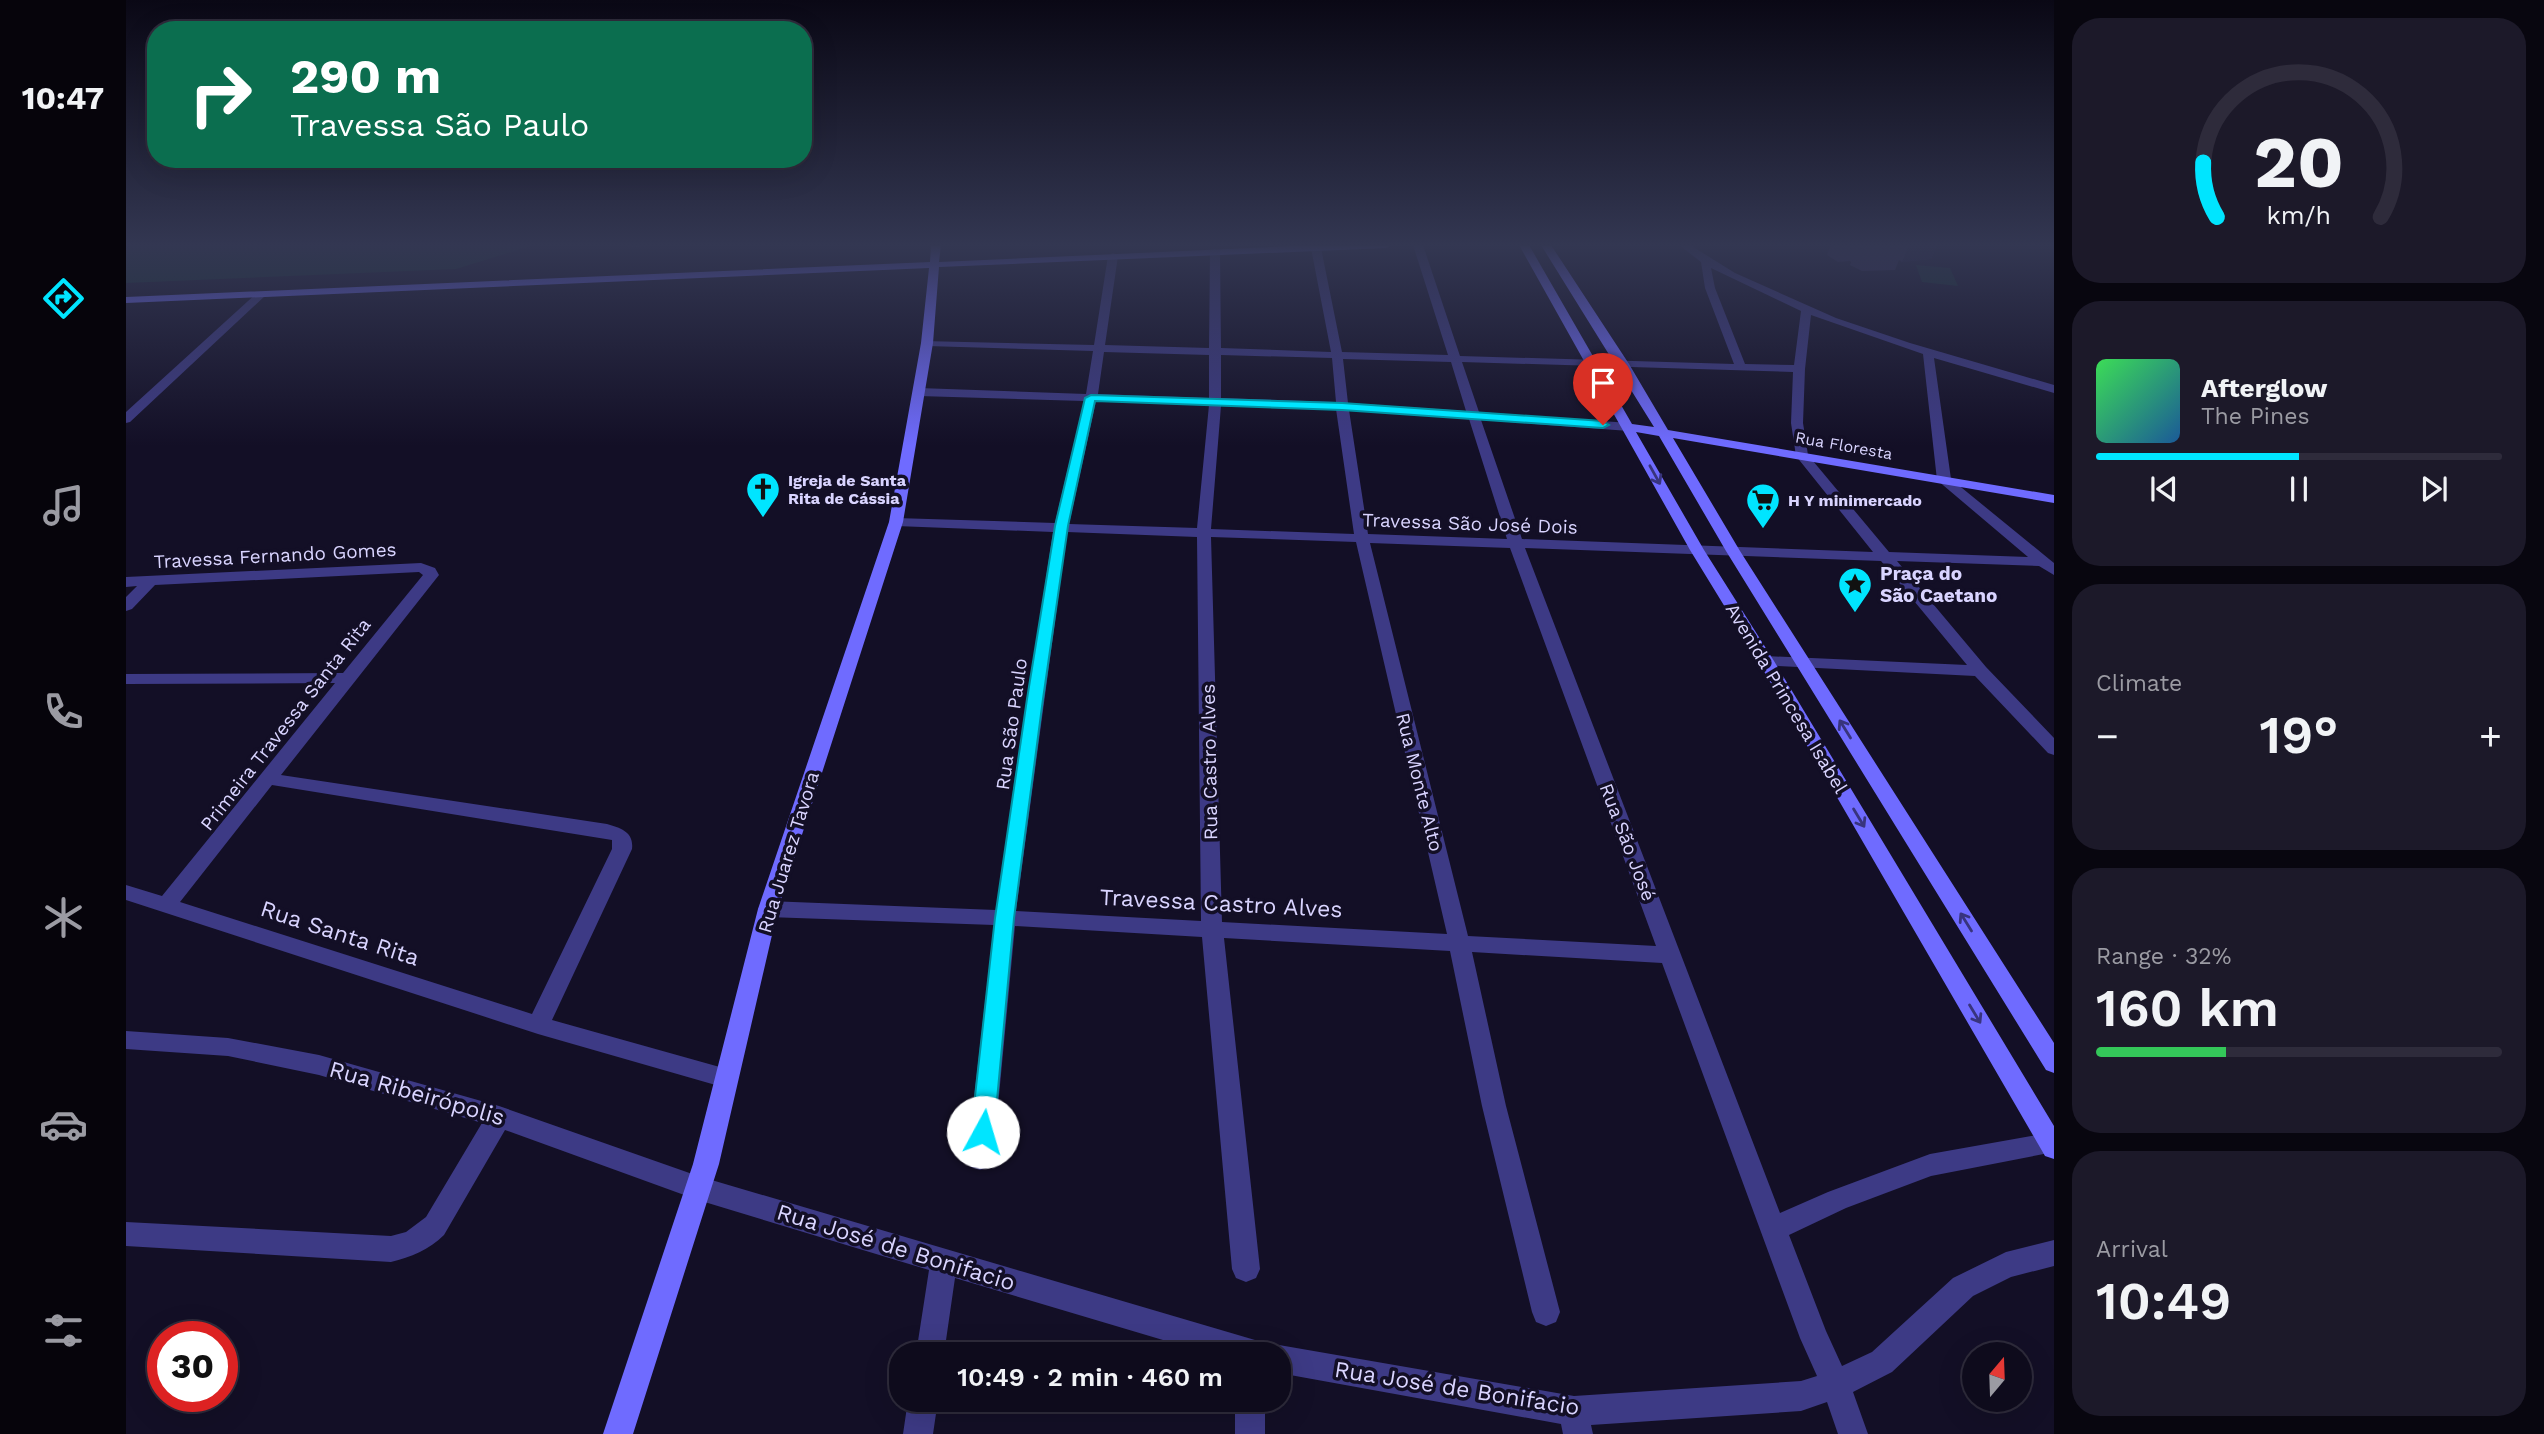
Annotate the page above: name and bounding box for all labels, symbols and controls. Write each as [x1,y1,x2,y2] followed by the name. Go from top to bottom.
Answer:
[290,47,441,105] text: 290 m
[175,49,266,140] icon: right
[22,79,104,117] text: 10:47
[290,106,589,144] text: Travessa São Paulo
[2254,119,2344,205] text: 20
[2267,200,2331,229] text: km/h
[39,274,88,323] icon: directions
[1573,353,1633,425] pin
[1584,364,1622,402] icon: arrive
[2201,373,2327,403] text: Afterglow
[2201,403,2310,430] text: The Pines
[1794,428,1894,463] street label: Rua Floresta
[1648,464,1662,484] one-way arrow
[744,470,782,519] church icon: Igreja de Santa Rita de Cássia
[2145,470,2183,508] icon: previous
[2280,470,2318,508] icon: pause
[2415,470,2453,508] icon: next
[788,471,907,508] place label: Igreja de Santa Rita de Cássia
[39,481,88,530] icon: music
[1744,481,1782,530] supermarket icon: H Y minimercado
[1788,491,1922,510] place label: H Y minimercado
[1362,508,1578,539] street label: Travessa São José Dois
[153,538,397,573] street label: Travessa Fernando Gomes
[1880,562,1997,607] place label: Praça do São Caetano
[1836,565,1874,614] place icon: Praça do São Caetano
[1721,599,1853,798] street label: Avenida Princesa Isabel
[195,613,376,835] street label: Primeira Travessa Santa Rita
[991,657,1032,791] street label: Rua São Paulo
[2096,670,2182,697] text: Climate
[1197,684,1222,840] street label: Rua Castro Alves
[39,687,88,736] icon: phone
[2260,705,2338,766] text: 19°
[1391,710,1448,854] street label: Rua Monte Alto
[2096,714,2119,758] text: −
[2479,714,2502,758] text: +
[1837,720,1851,740] one-way arrow
[753,768,824,936] street label: Rua Juarez Tavora
[1595,780,1661,904] street label: Rua São José
[1852,807,1866,827] one-way arrow
[1099,884,1343,923] street label: Travessa Castro Alves
[39,893,88,942] icon: climate
[257,895,423,972] street label: Rua Santa Rita
[1958,913,1973,932] one-way arrow
[2096,943,2231,970] text: Range · 32%
[2096,978,2279,1039] text: 160 km
[1968,1003,1982,1023] one-way arrow
[326,1056,508,1131] street label: Rua Ribeirópolis
[946,1095,1020,1169] position arrow
[39,1100,88,1149] icon: car
[773,1198,1018,1297] street label: Rua José de Bonifacio
[2096,1236,2168,1263] text: Arrival
[2096,1271,2231,1332] text: 10:49
[39,1306,88,1355] icon: filters
[147,1321,238,1412] speed limit sign: 30
[1962,1342,2032,1412] north arrow
[1962,1342,2032,1412] map controls
[1332,1356,1581,1421] street label: Rua José de Bonifacio
[957,1362,1223,1392] text: 10:49 · 2 min · 460 m

